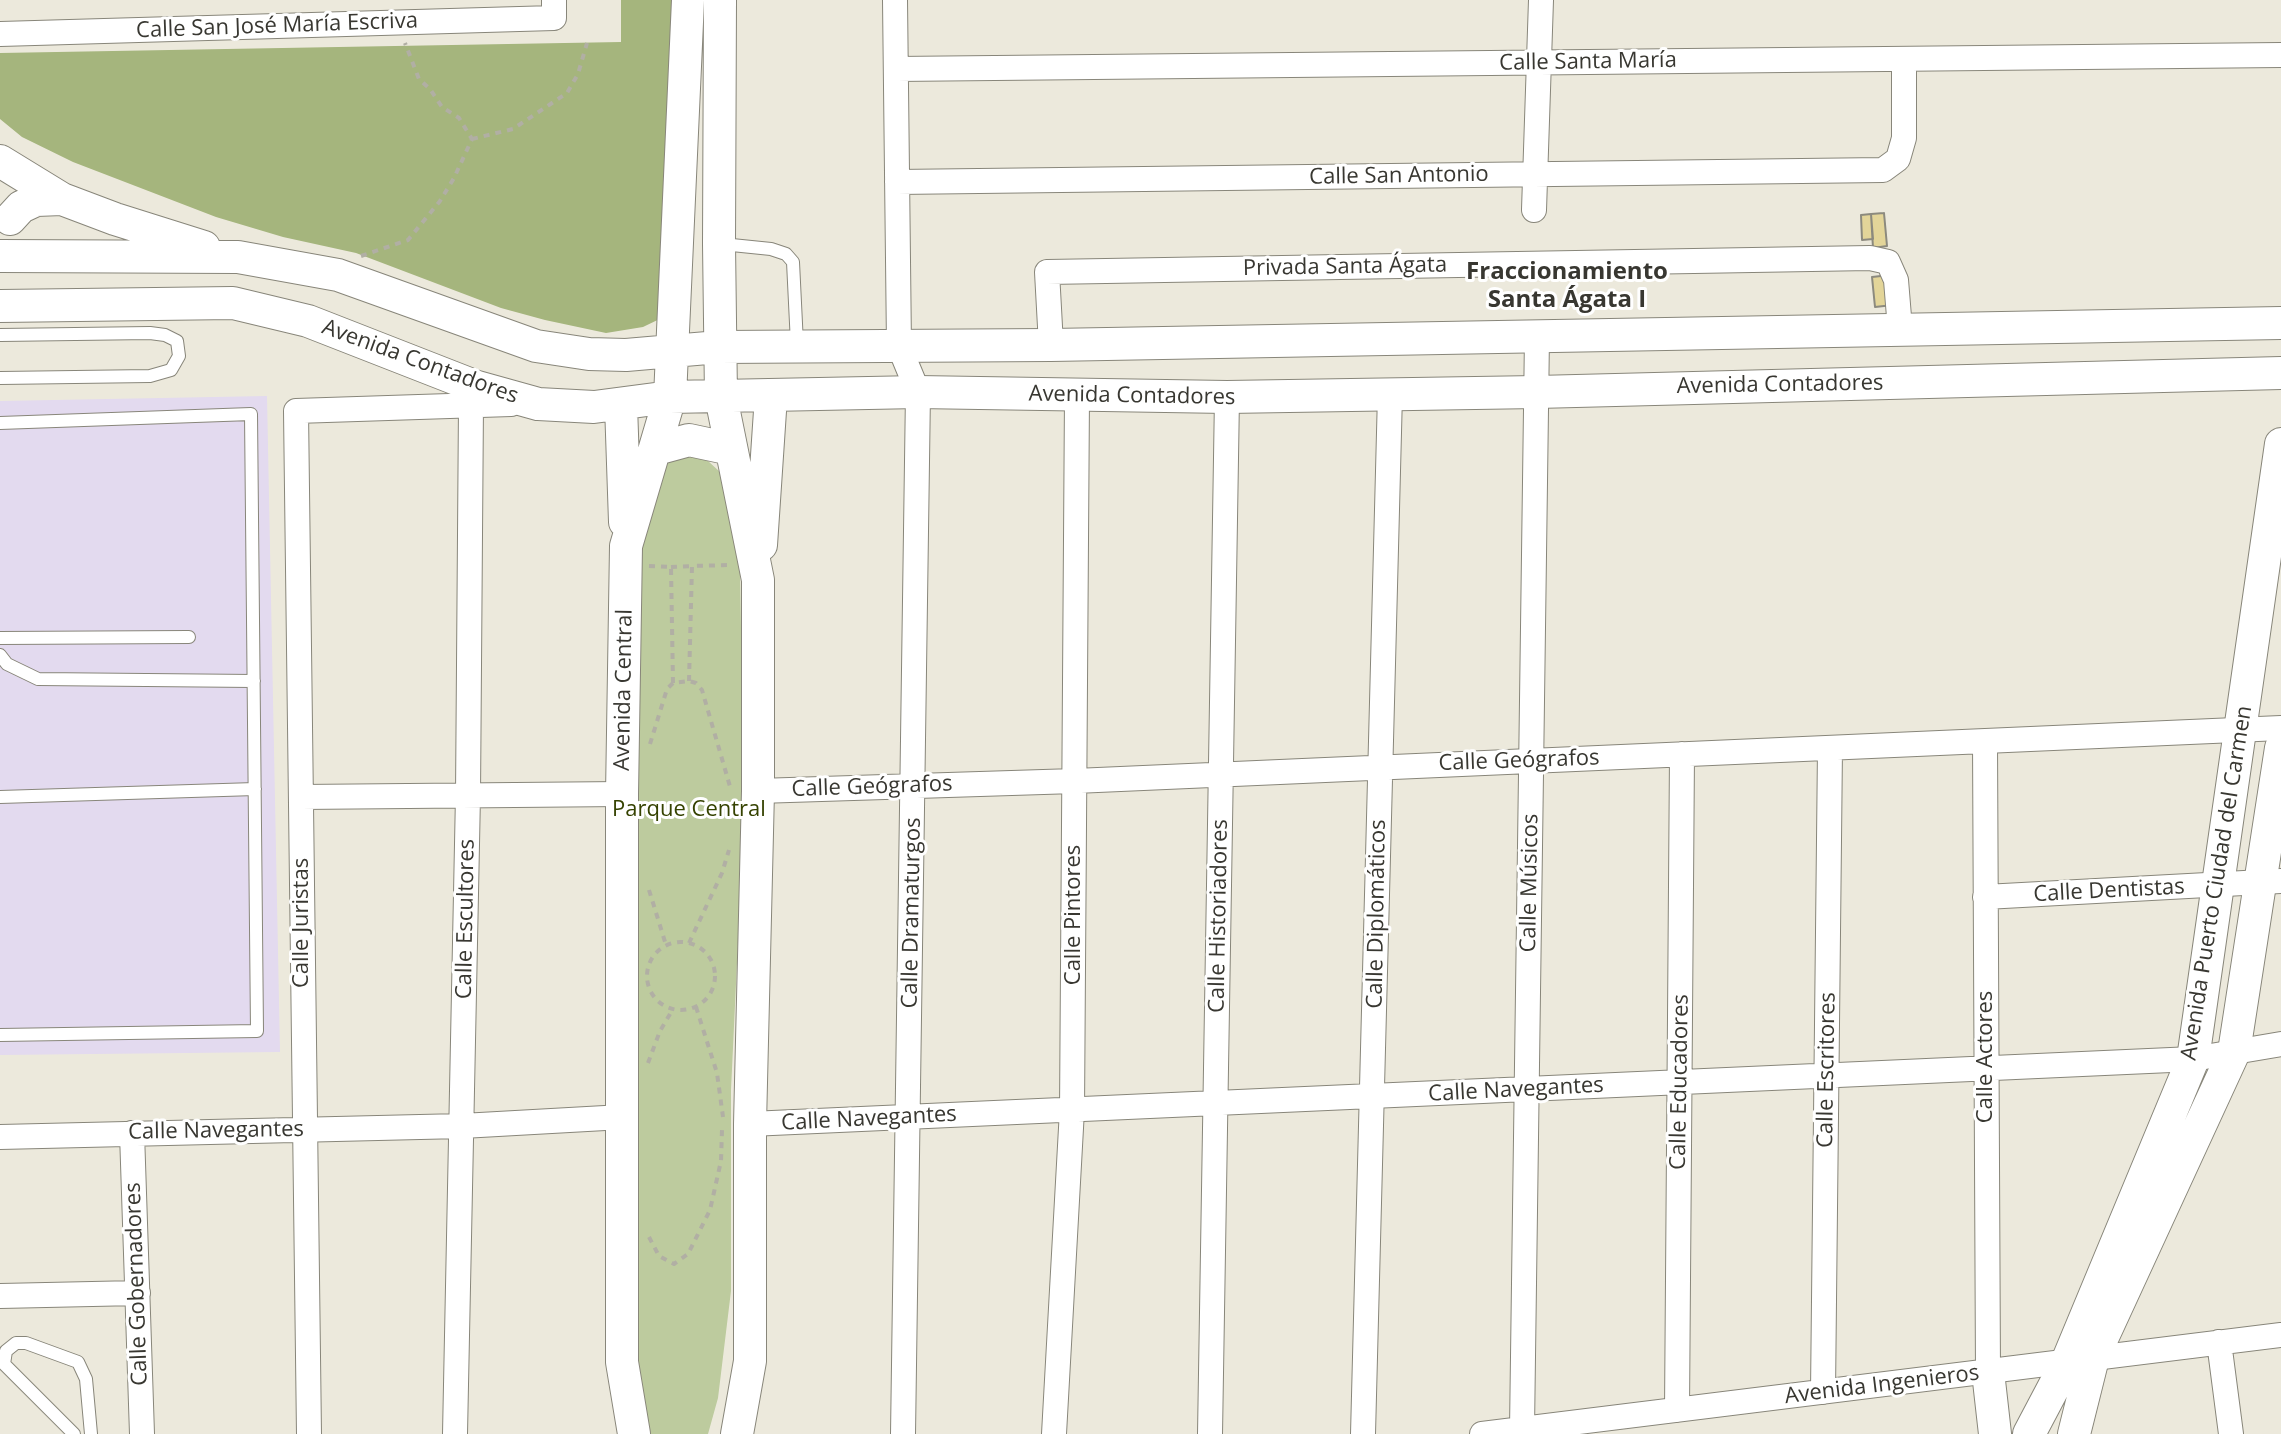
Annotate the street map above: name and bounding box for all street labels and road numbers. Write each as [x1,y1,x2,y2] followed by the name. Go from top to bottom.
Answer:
[136,8,418,44] street label: Calle San José María Escriva
[1499,47,1677,77] street label: Calle Santa María
[1309,161,1489,191] street label: Calle San Antonio
[1243,252,1447,282] street label: Privada Santa Ágata
[318,314,522,410] street label: Avenida Contadores
[1676,370,1884,400] street label: Avenida Contadores
[1028,381,1236,411] street label: Avenida Contadores
[609,609,639,771] street label: Avenida Central
[2176,704,2258,1062] street label: Avenida Puerto Ciudad del Carmen
[1438,745,1600,777] street label: Calle Geógrafos
[791,771,953,803] street label: Calle Geógrafos
[1516,813,1544,953] street label: Calle Músicos
[897,817,927,1009] street label: Calle Dramaturgos
[1204,819,1234,1013] street label: Calle Historiadores
[1362,819,1392,1009] street label: Calle Diplomáticos
[451,839,481,999] street label: Calle Escultores
[1061,845,1087,985] street label: Calle Pintores
[289,858,315,988] street label: Calle Juristas
[2033,874,2185,908] street label: Calle Dentistas
[1973,991,1999,1123] street label: Calle Actores
[1812,992,1842,1148] street label: Calle Escritores
[1665,994,1695,1170] street label: Calle Educadores
[1428,1072,1604,1108] street label: Calle Navegantes
[781,1101,957,1137] street label: Calle Navegantes
[128,1116,304,1146] street label: Calle Navegantes
[120,1182,154,1386] street label: Calle Gobernadores
[1783,1360,1981,1410] street label: Avenida Ingenieros

